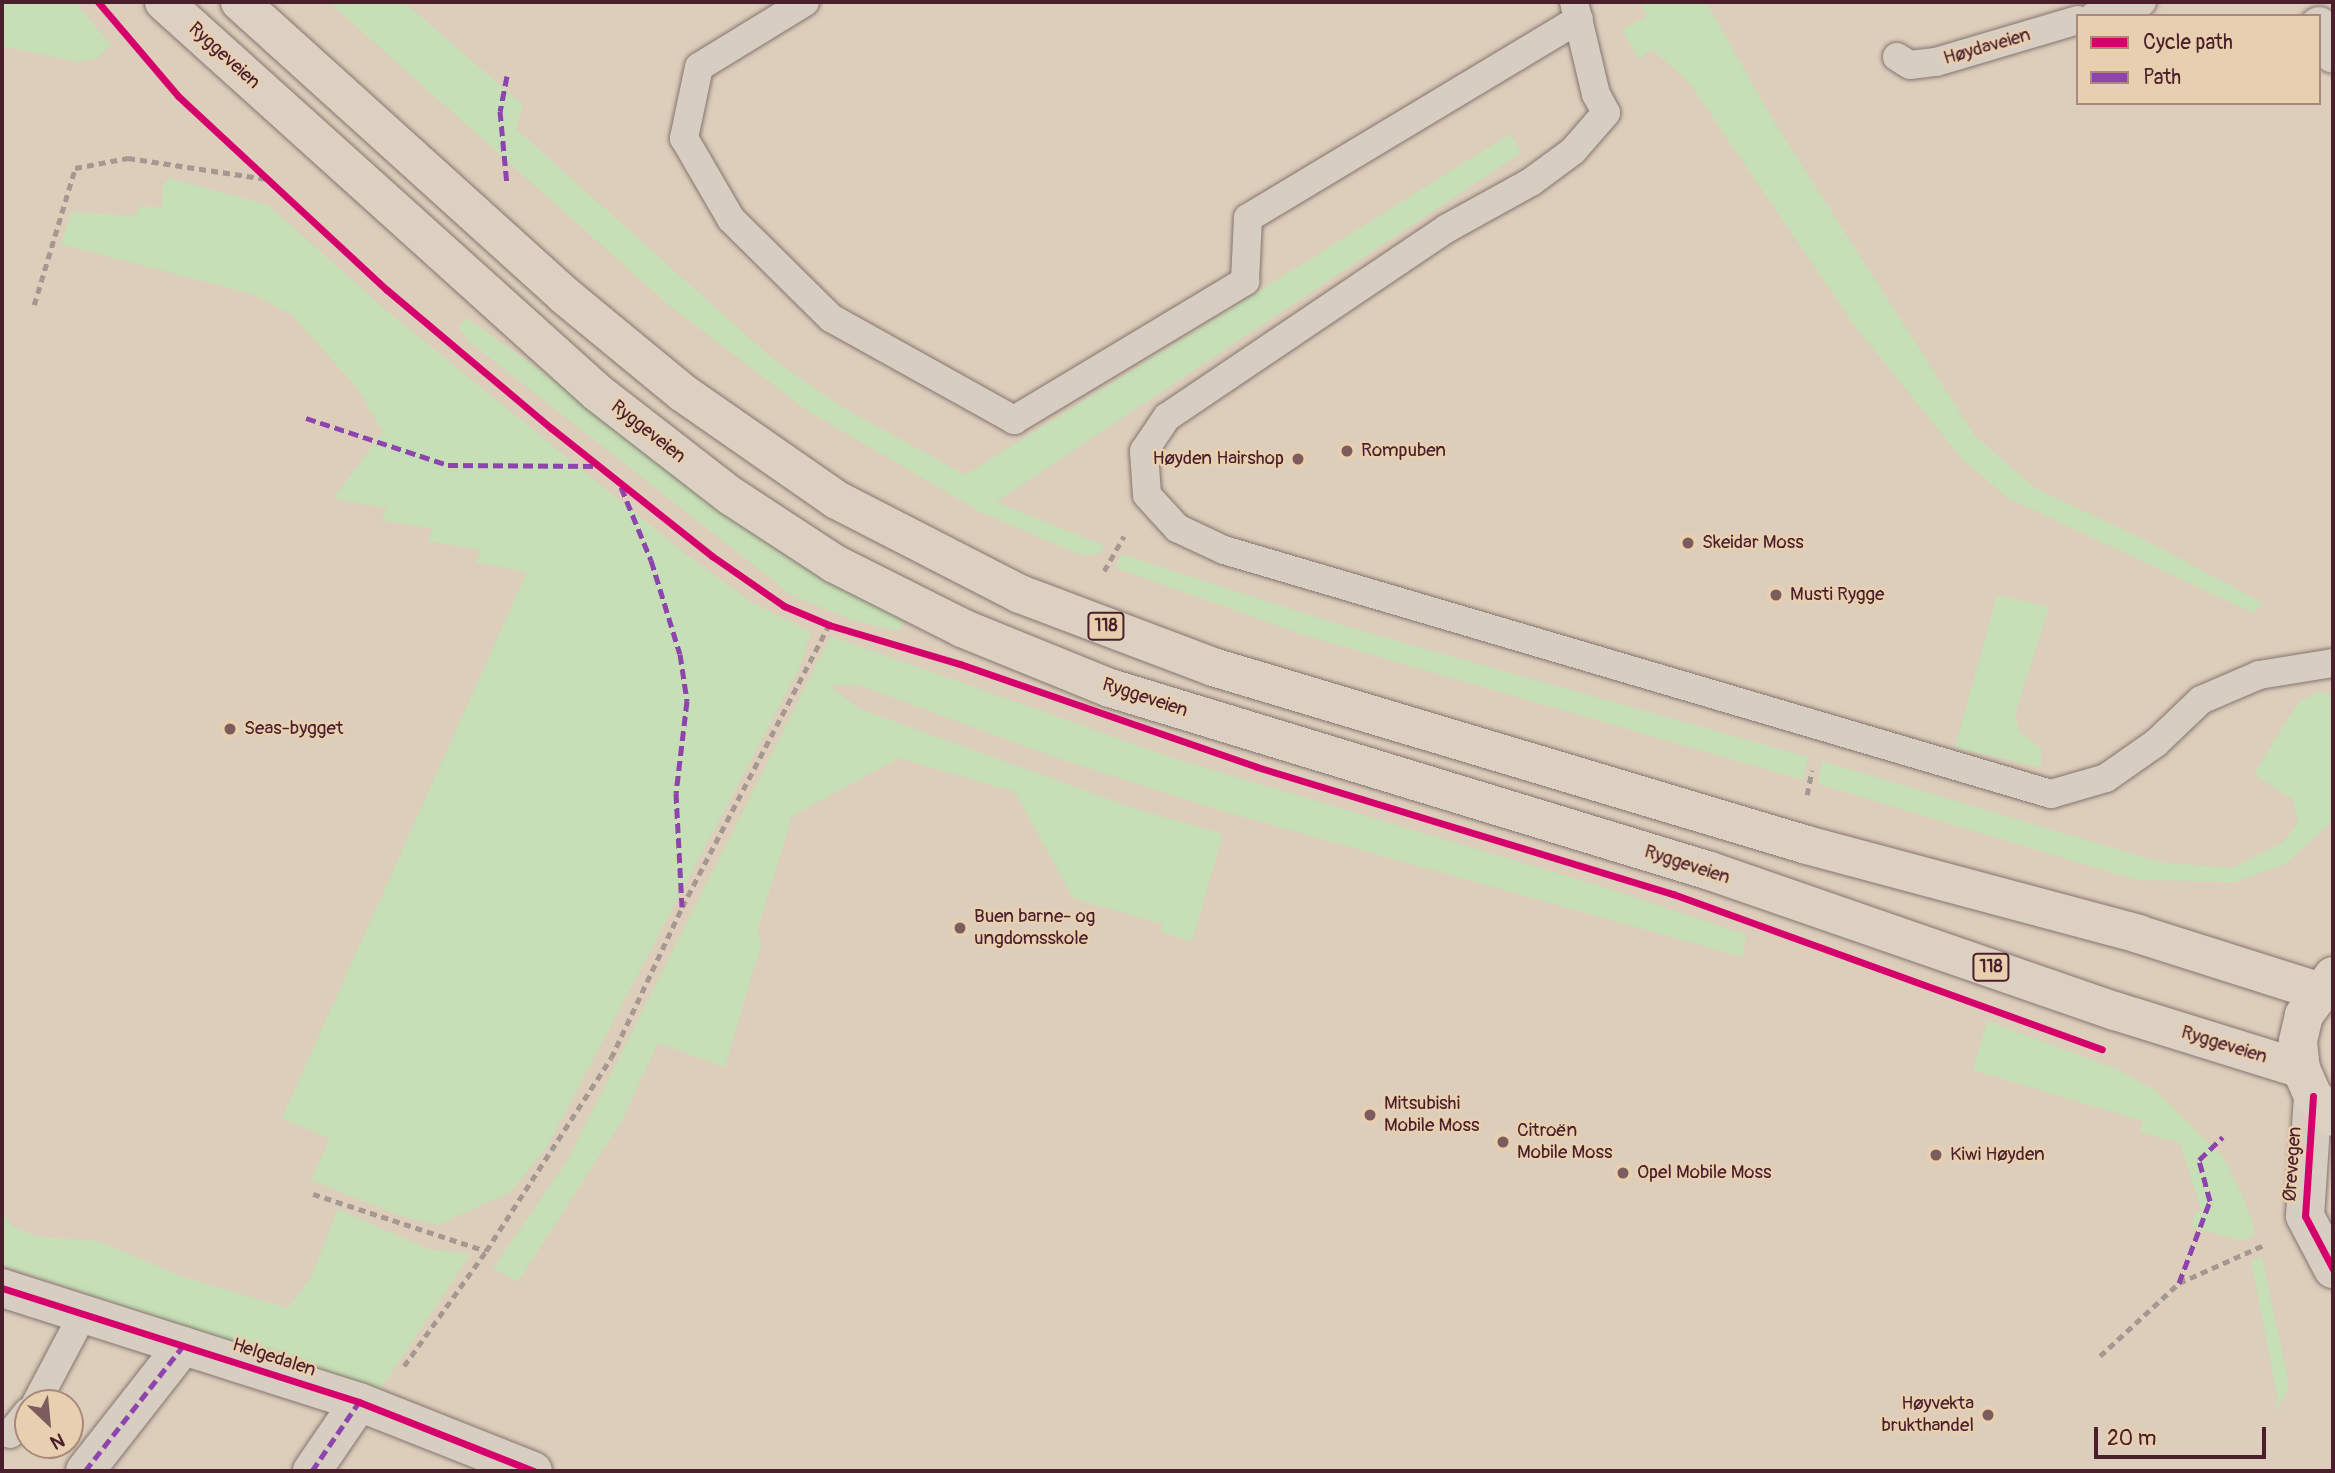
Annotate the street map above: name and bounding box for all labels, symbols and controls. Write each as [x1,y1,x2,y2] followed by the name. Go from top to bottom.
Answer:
[2076,14,2321,105] legend
[183,18,265,94] street label: Ryggeveien
[1941,24,2033,70] street label: Høydaveien
[2143,29,2233,56] text: Cycle path
[2143,64,2181,91] text: Path
[606,396,690,468] street label: Ryggeveien
[1361,440,1446,462] place label: Rompuben
[1339,443,1355,459] marker: Rompuben
[1153,448,1284,470] place label: Høyden Hairshop
[1290,451,1306,467] marker: Høyden Hairshop
[1702,532,1804,554] place label: Skeidar Moss
[1680,535,1696,551] marker: Skeidar Moss
[1790,584,1884,606] place label: Musti Rygge
[1768,587,1784,603] marker: Musti Rygge
[1087,612,1125,640] road number: 118
[1099,673,1191,723] street label: Ryggeveien
[244,718,343,740] place label: Seas-bygget
[222,721,238,737] marker: Seas-bygget
[1641,840,1733,890] street label: Ryggeveien
[974,906,1095,950] place label: Buen barne- og ungdomsskole
[952,920,968,936] marker: Buen barne- og ungdomsskole
[1972,952,2010,982] road number: 118
[2178,1021,2270,1069] street label: Ryggeveien
[1384,1093,1479,1137] place label: Mitsubishi Mobile Moss
[1362,1107,1378,1123] marker: Mitsubishi Mobile Moss
[1517,1120,1612,1164] place label: Citroën Mobile Moss
[2279,1126,2307,1202] street label: Ørevegen
[1495,1134,1511,1150] marker: Citroën Mobile Moss
[1950,1144,2045,1166] place label: Kiwi Høyden
[1928,1147,1944,1163] marker: Kiwi Høyden
[1637,1162,1772,1184] place label: Opel Mobile Moss
[1615,1165,1631,1181] marker: Opel Mobile Moss
[229,1334,319,1382] street label: Helgedalen
[14,1389,84,1459] north arrow
[1881,1393,1974,1437] place label: Høyvekta brukthandel
[1980,1407,1996,1423] marker: Høyvekta brukthandel
[2097,1414,2268,1458] scale bar
[2107,1425,2156,1452] text: 20 m
[46,1427,68,1455] text: N

